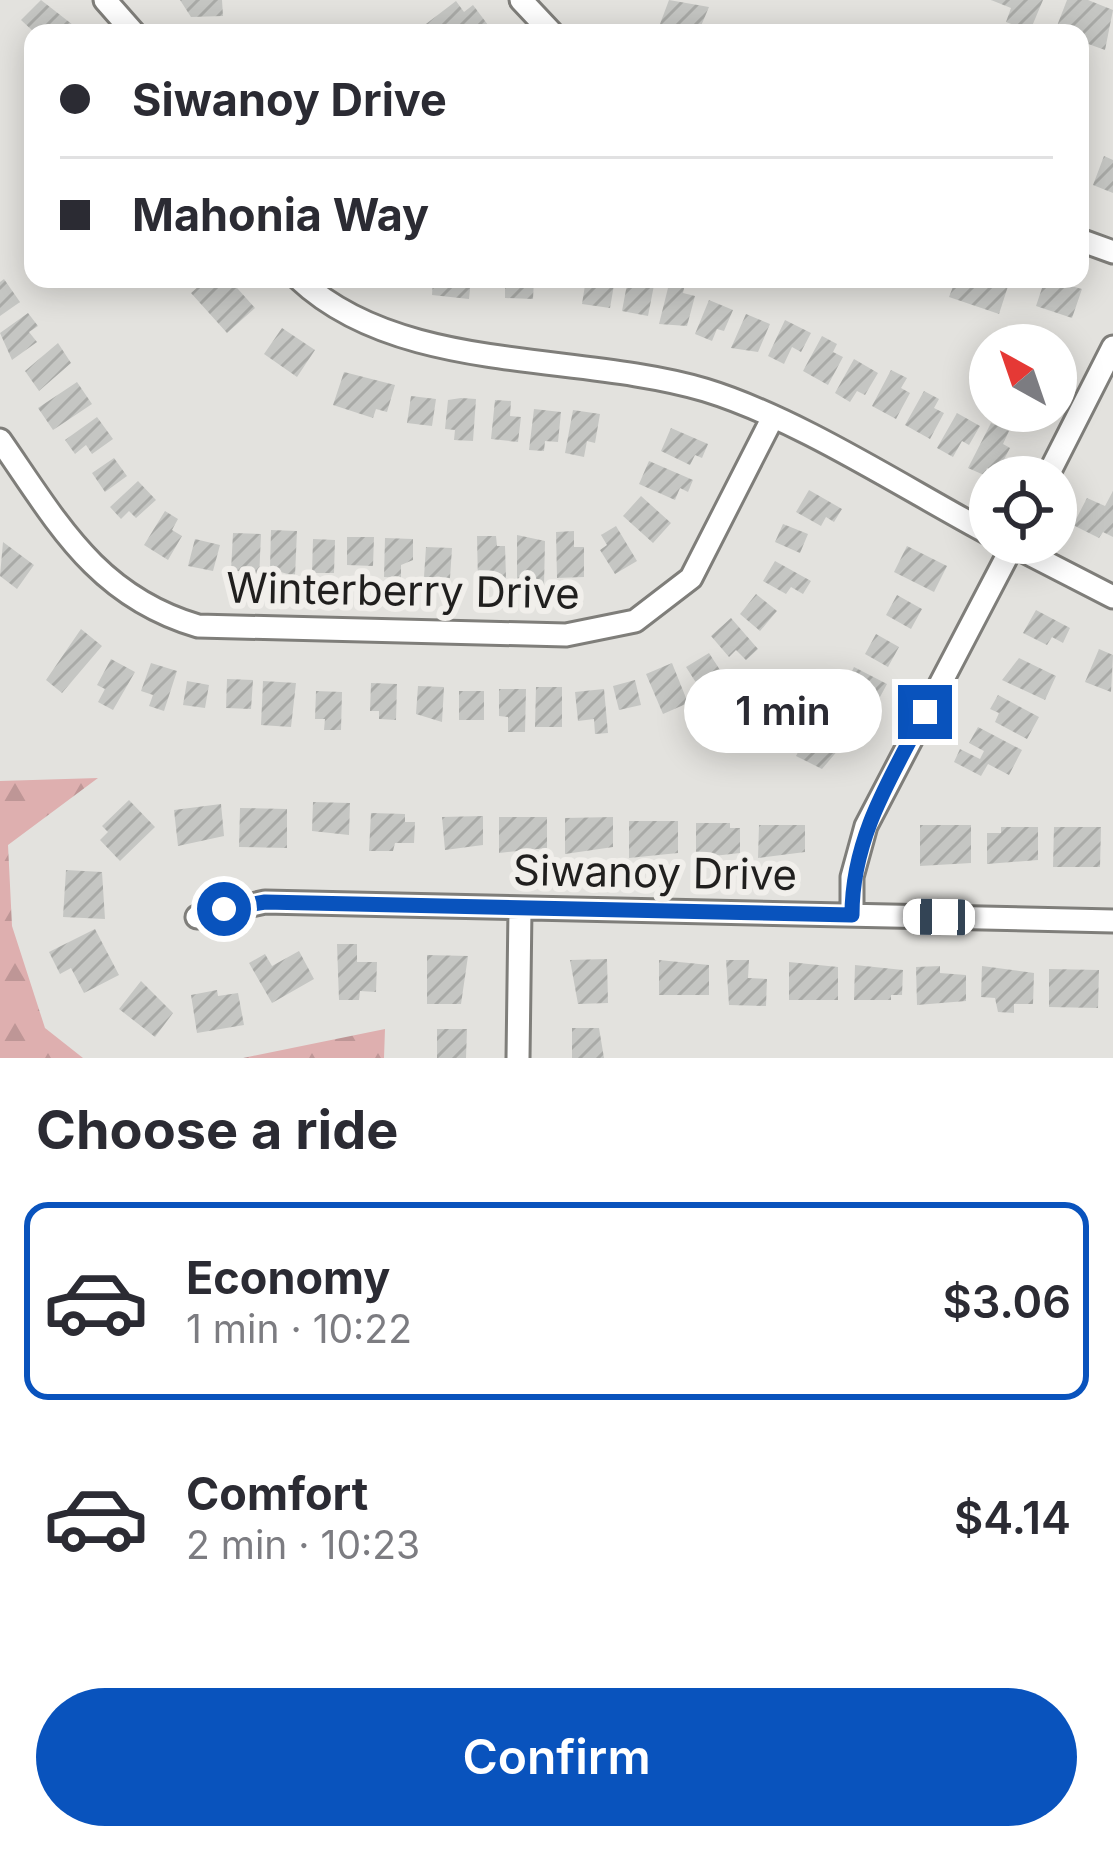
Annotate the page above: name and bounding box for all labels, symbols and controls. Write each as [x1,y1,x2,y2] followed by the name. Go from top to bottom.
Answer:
[132,72,447,127] text: Siwanoy Drive
[132,187,429,242] text: Mahonia Way
[969,324,1077,432] north arrow
[969,324,1077,564] map controls
[969,456,1077,564] button: locate
[226,561,580,619] street label: Winterberry Drive
[685,670,883,754] callout: 1 min
[898,685,952,739] route end
[735,687,831,734] text: 1 min
[513,844,797,900] street label: Siwanoy Drive
[197,882,251,936] route start
[903,898,975,936] car
[36,1097,398,1162] text: Choose a ride
[42,1247,150,1355] icon: car
[186,1250,390,1305] text: Economy
[943,1274,1071,1329] text: $3.06
[186,1305,412,1352] text: 1 min · 10:22
[42,1463,150,1571] icon: car
[186,1466,368,1521] text: Comfort
[954,1490,1071,1545] text: $4.14
[186,1521,420,1568] text: 2 min · 10:23
[36,1688,1077,1826] button: Confirm

